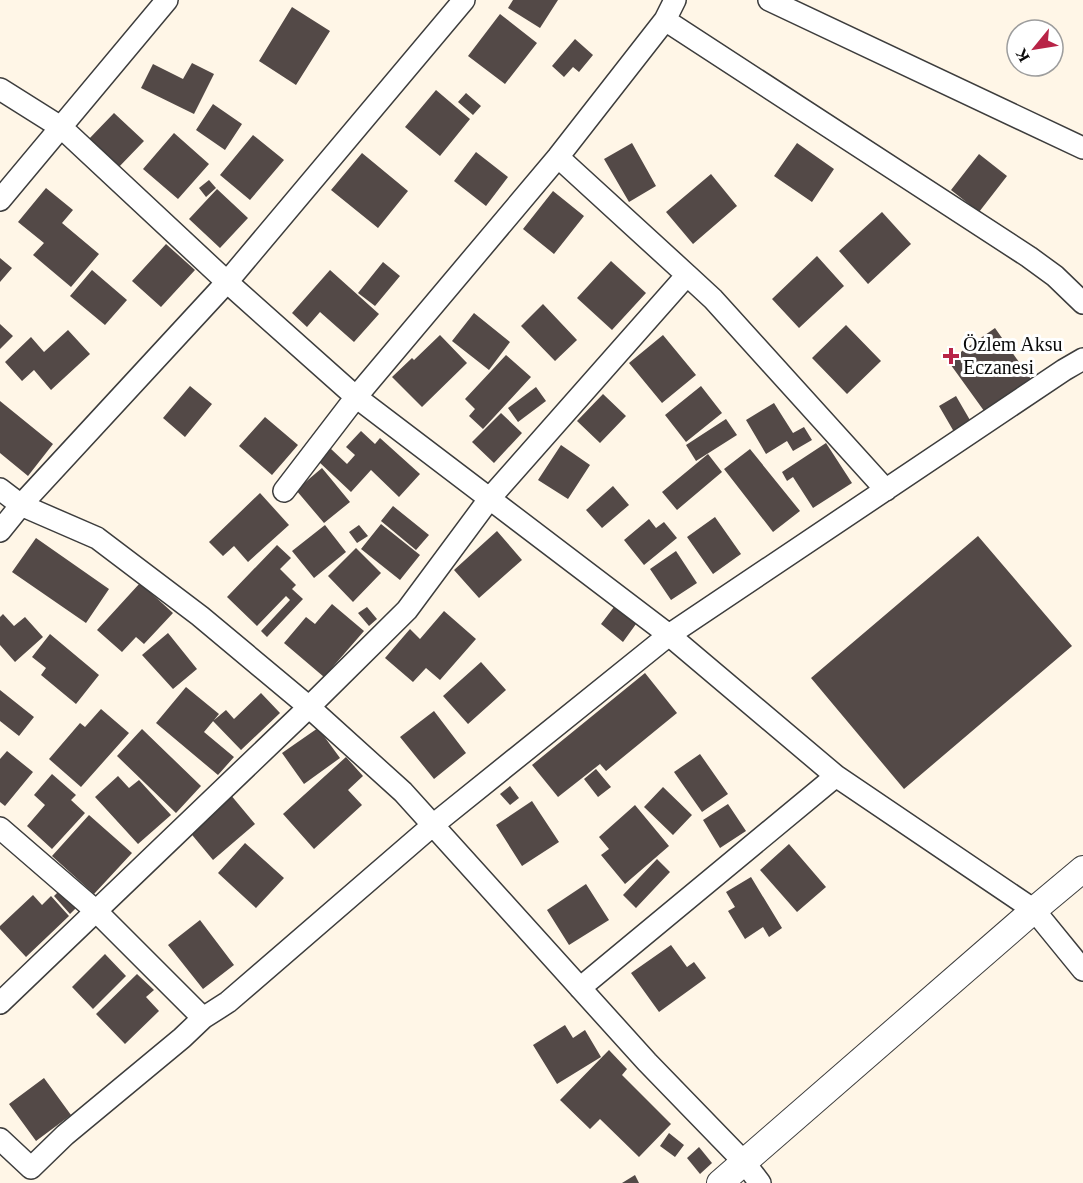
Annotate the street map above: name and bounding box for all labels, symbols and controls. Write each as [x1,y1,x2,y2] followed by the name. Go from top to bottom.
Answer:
[1005,18,1065,78] north arrow
[1012,45,1033,65] text: K
[963,333,1062,378] place label: Özlem Aksu Eczanesi
[944,349,958,363] marker: Özlem Aksu Eczanesi

